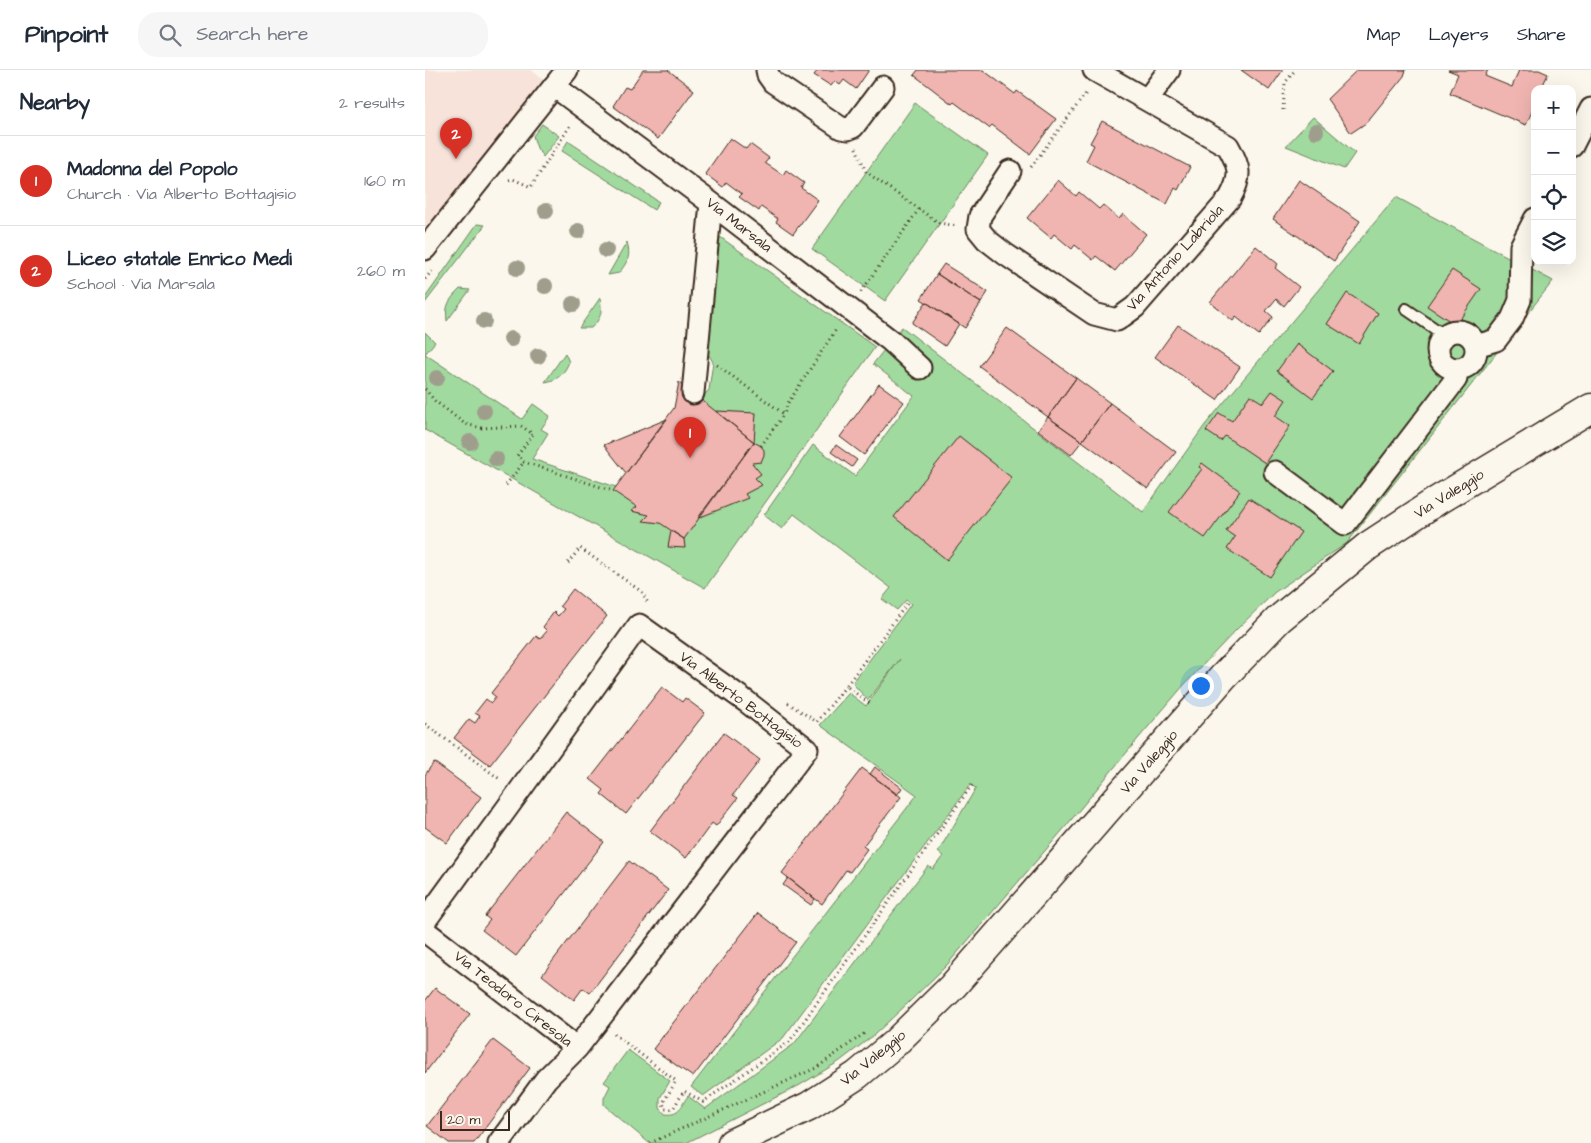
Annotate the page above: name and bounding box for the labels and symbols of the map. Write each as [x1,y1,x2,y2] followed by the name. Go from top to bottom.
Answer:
[440,118,472,159] pin: 2
[701,192,777,258] street label: Via Marsala
[1122,200,1229,316] street label: Via Antonio Labriola
[674,417,706,458] pin: 1
[1410,464,1489,525] street label: Via Valeggio
[674,647,808,755] street label: Via Alberto Bottagisio
[1188,673,1214,699] your location
[1115,725,1184,799] street label: Via Valeggio
[449,946,577,1052] street label: Via Teodoro Ciresola
[836,1025,911,1092] street label: Via Valeggio
[440,1108,510,1131] scale bar

